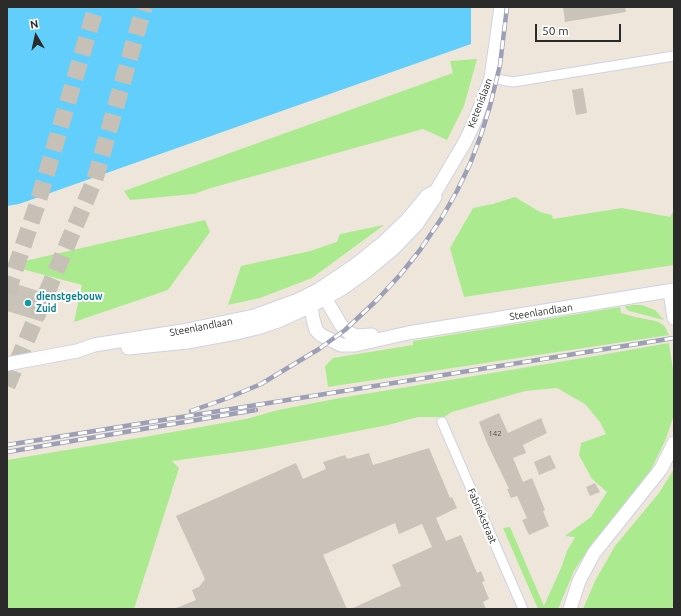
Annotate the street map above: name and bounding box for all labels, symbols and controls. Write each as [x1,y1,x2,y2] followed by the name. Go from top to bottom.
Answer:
[16,16,56,56] north arrow
[537,16,623,42] scale bar
[29,18,39,31] text: N
[542,24,569,37] text: 50 m
[465,77,495,129] street label: Ketenislaan
[36,291,103,314] place label: dienstgebouw Zuid
[23,298,33,308] marker: dienstgebouw Zuid
[509,301,573,323] street label: Steenlandlaan
[169,315,233,339] street label: Steenlandlaan
[488,428,502,438] house number: 142
[465,487,499,545] street label: Fabriekstraat

